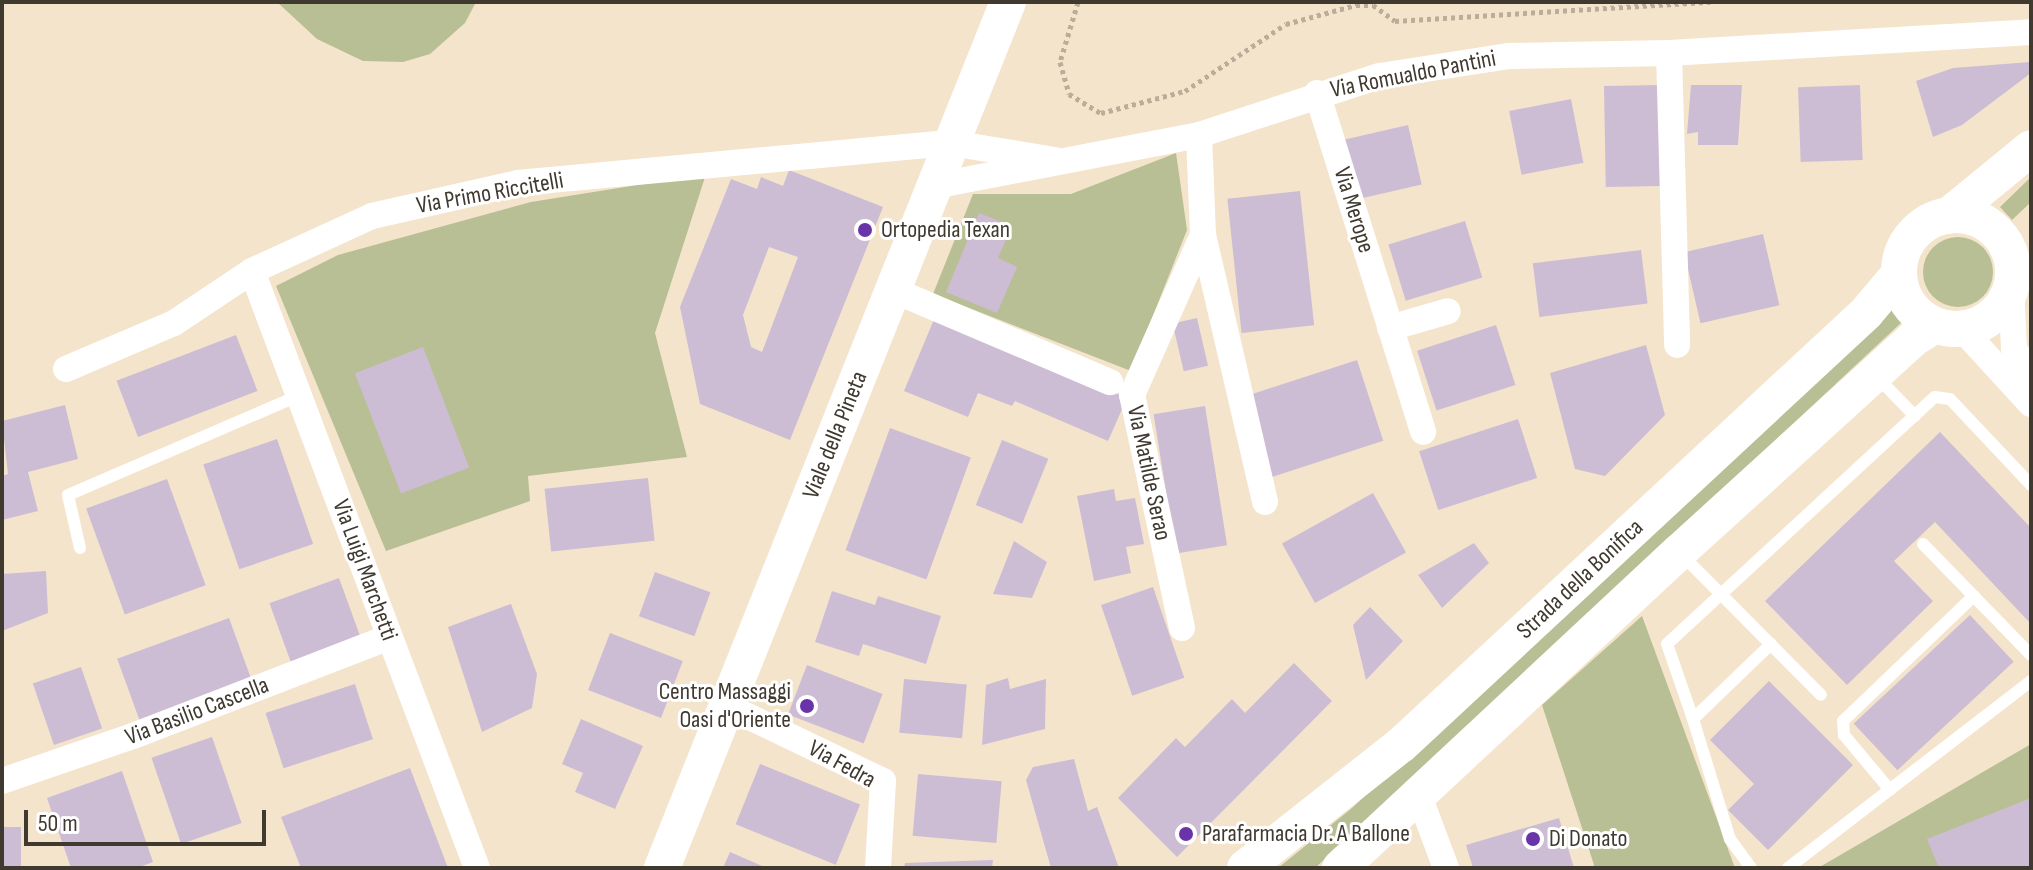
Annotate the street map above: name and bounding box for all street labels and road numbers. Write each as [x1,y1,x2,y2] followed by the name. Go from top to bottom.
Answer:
[1328,44,1498,104] street label: Via Romualdo Pantini
[1327,164,1381,256] street label: Via Merope
[414,166,566,220] street label: Via Primo Riccitelli
[796,367,874,503] street label: Viale della Pineta
[1121,403,1177,543] street label: Via Matilde Serao
[326,496,404,644] street label: Via Luigi Marchetti
[1511,513,1649,645] street label: Strada della Bonifica
[121,670,273,752] street label: Via Basilio Cascella
[803,734,881,794] street label: Via Fedra

